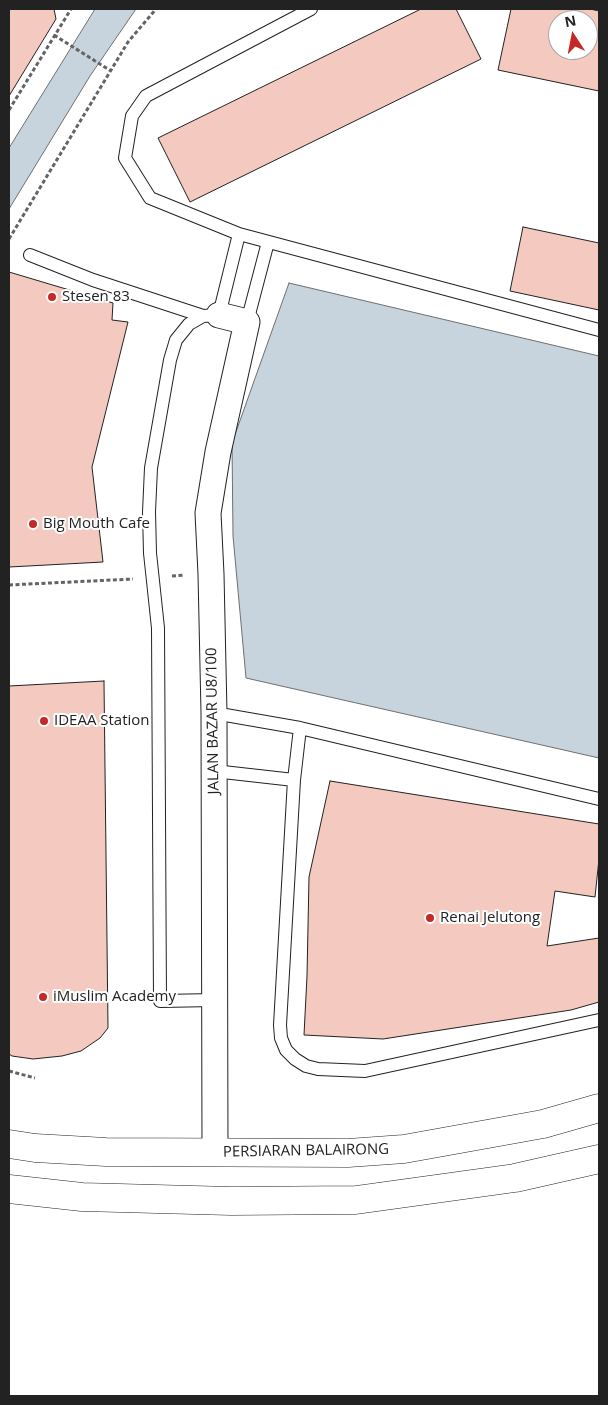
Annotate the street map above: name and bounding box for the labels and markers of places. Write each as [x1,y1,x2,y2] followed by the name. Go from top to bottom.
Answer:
[62,288,130,306] place label: Stesen 83
[46,291,58,303] marker: Stesen 83
[43,515,150,533] place label: Big Mouth Cafe
[27,518,39,530] marker: Big Mouth Cafe
[54,712,150,730] place label: IDEAA Station
[38,715,50,727] marker: IDEAA Station
[440,909,540,927] place label: Renai Jelutong
[424,912,436,924] marker: Renai Jelutong
[53,988,176,1006] place label: iMuslim Academy
[37,991,49,1003] marker: iMuslim Academy

